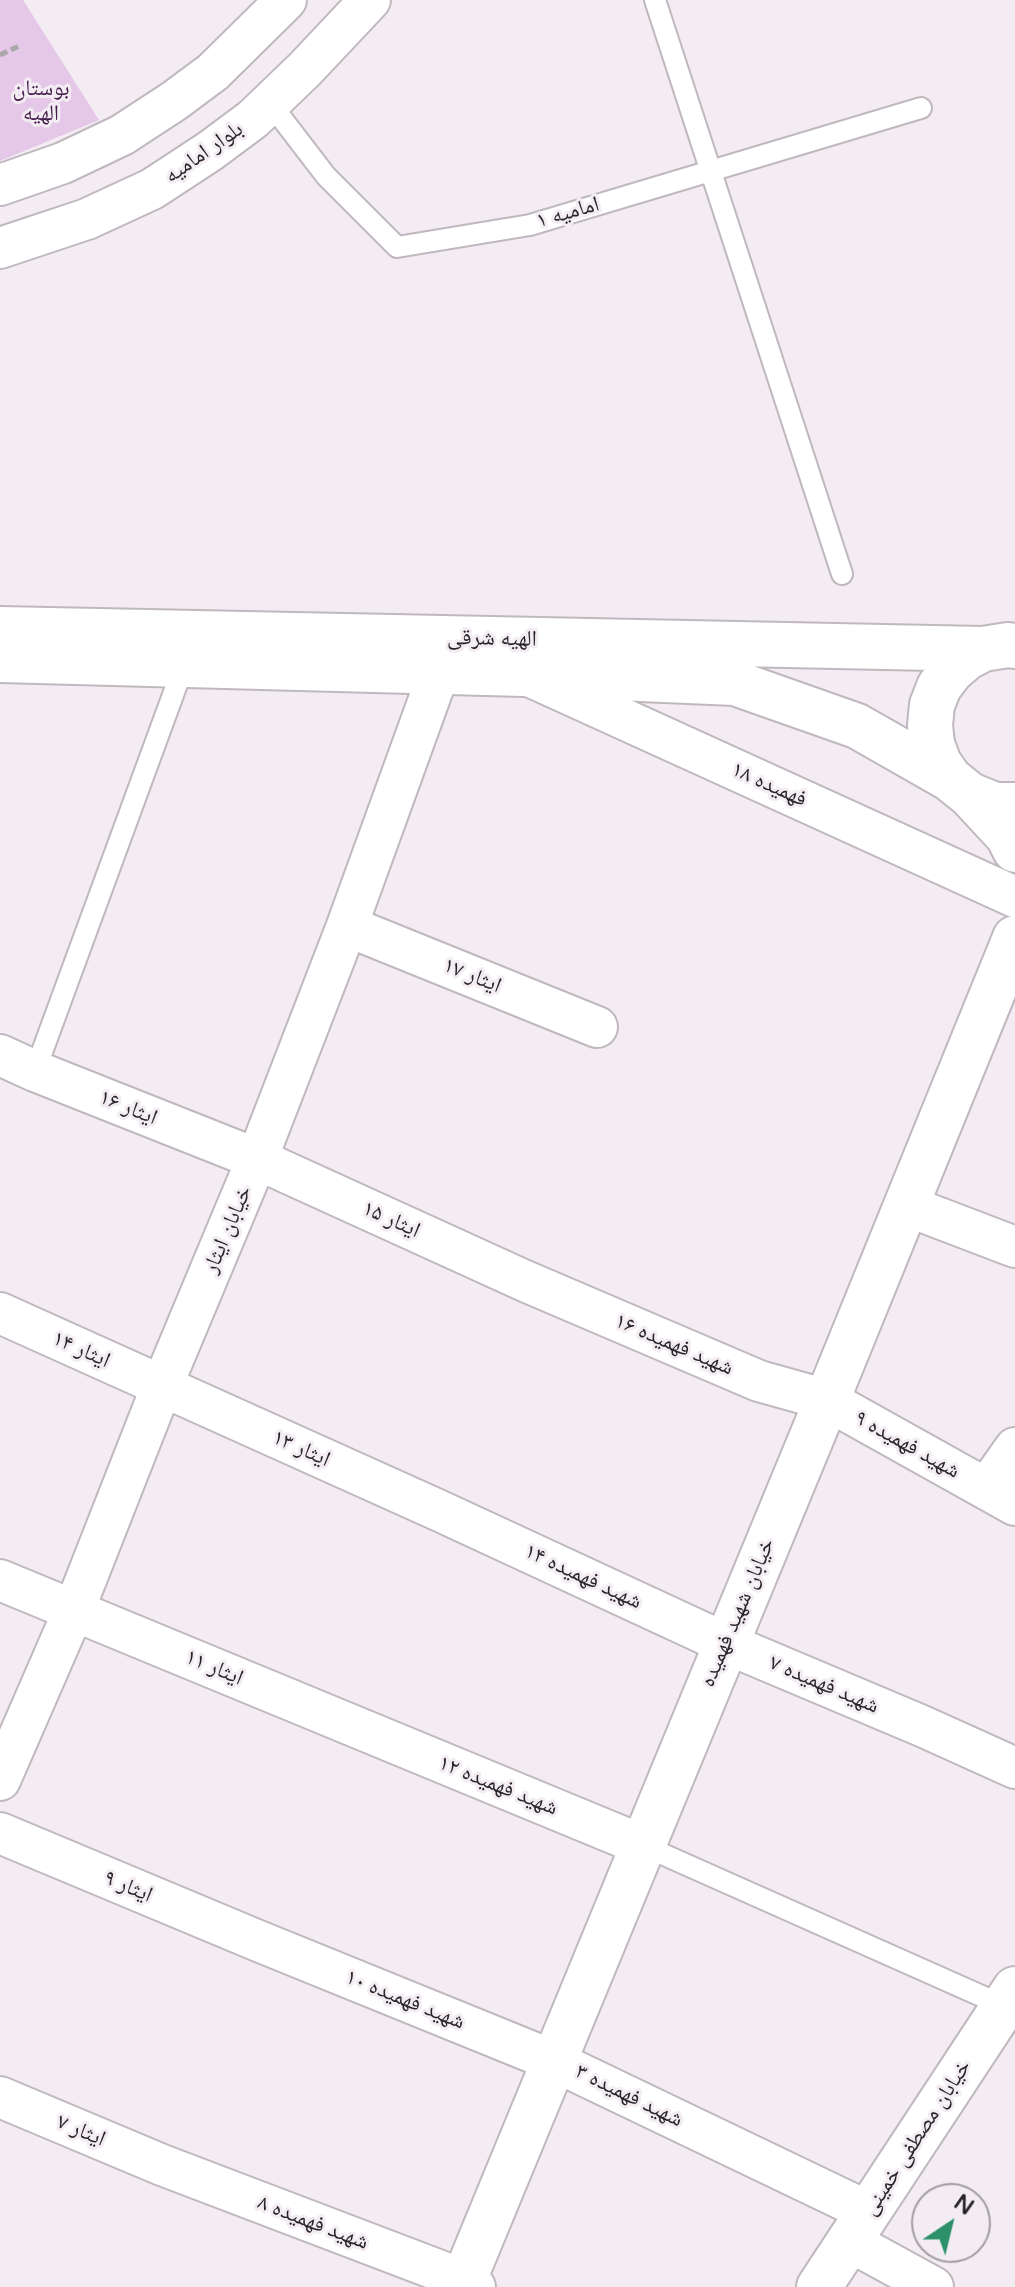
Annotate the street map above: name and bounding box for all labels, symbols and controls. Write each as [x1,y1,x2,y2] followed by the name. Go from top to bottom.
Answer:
[12,76,70,128] park label: بوستان الهیه
[160,116,248,190] street label: بلوار امامیه
[533,191,603,235] street label: امامیه ۱
[447,625,537,653] street label: الهیه شرقی
[727,757,811,813] street label: فهمیده ۱۸
[439,952,505,1000] street label: ایثار ۱۷
[95,1084,161,1132] street label: ایثار ۱۶
[198,1182,258,1278] street label: خیابان ایثار
[358,1196,424,1244] street label: ایثار ۱۵
[611,1308,737,1382] street label: شهید فهمیده ۱۶
[48,1326,114,1374] street label: ایثار ۱۴
[850,1405,964,1485] street label: شهید فهمیده ۹
[268,1425,334,1473] street label: ایثار ۱۳
[695,1535,781,1691] street label: خیابان شهید فهمیده
[520,1538,646,1616] street label: شهید فهمیده ۱۴
[181,1644,247,1692] street label: ایثار ۱۱
[765,1650,883,1720] street label: شهید فهمیده ۷
[434,1750,562,1822] street label: شهید فهمیده ۱۲
[100,1865,156,1909] street label: ایثار ۹
[341,1964,469,2036] street label: شهید فهمیده ۱۰
[857,2055,977,2221] street label: خیابان مصطفی خمینی
[571,2059,687,2133] street label: شهید فهمیده ۳
[53,2109,109,2153] street label: ایثار ۷
[911,2183,991,2263] north arrow
[949,2189,978,2221] text: N
[254,2190,372,2256] street label: شهید فهمیده ۸

